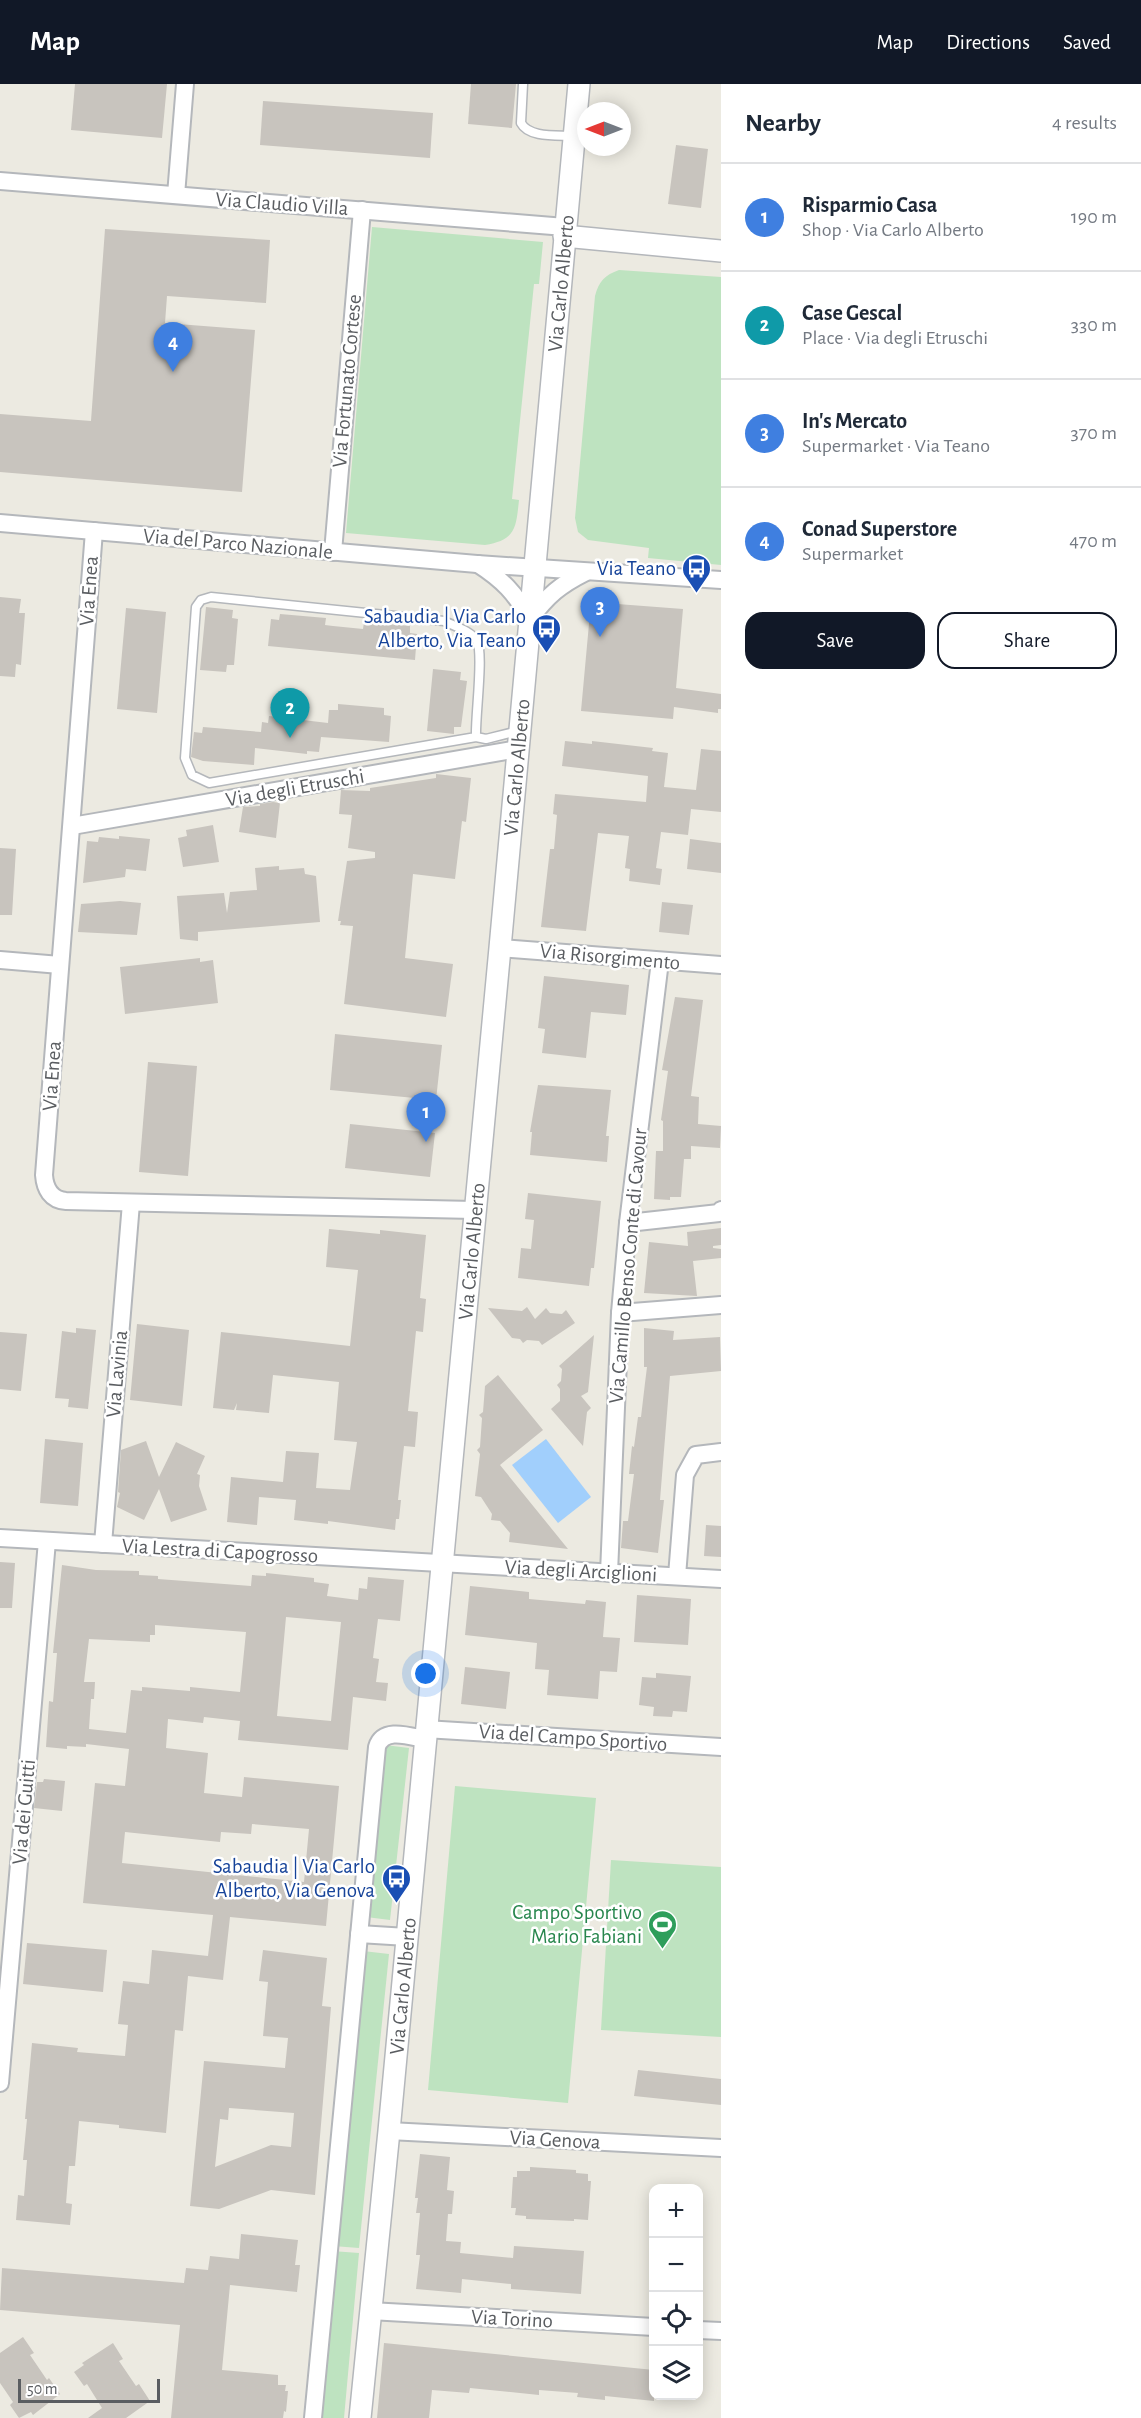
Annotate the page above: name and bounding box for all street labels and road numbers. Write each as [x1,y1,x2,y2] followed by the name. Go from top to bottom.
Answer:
[215,189,350,219] street label: Via Claudio Villa
[544,214,577,353] street label: Via Carlo Alberto
[329,293,365,469] street label: Via Fortunato Cortese
[142,525,334,563] street label: Via del Parco Nazionale
[76,555,102,627] street label: Via Enea
[500,698,533,837] street label: Via Carlo Alberto
[224,765,366,811] street label: Via degli Etruschi
[539,940,681,974] street label: Via Risorgimento
[39,1040,65,1112] street label: Via Enea
[605,1127,651,1405] street label: Via Camillo Benso Conte di Cavour
[455,1182,488,1321] street label: Via Carlo Alberto
[103,1329,131,1419] street label: Via Lavinia
[121,1535,319,1567] street label: Via Lestra di Capogrosso
[504,1557,658,1585] street label: Via degli Arciglioni
[478,1721,668,1755] street label: Via del Campo Sportivo
[9,1758,39,1866] street label: Via dei Guitti
[386,1917,419,2056] street label: Via Carlo Alberto
[509,2127,601,2153] street label: Via Genova
[470,2306,554,2332] street label: Via Torino

